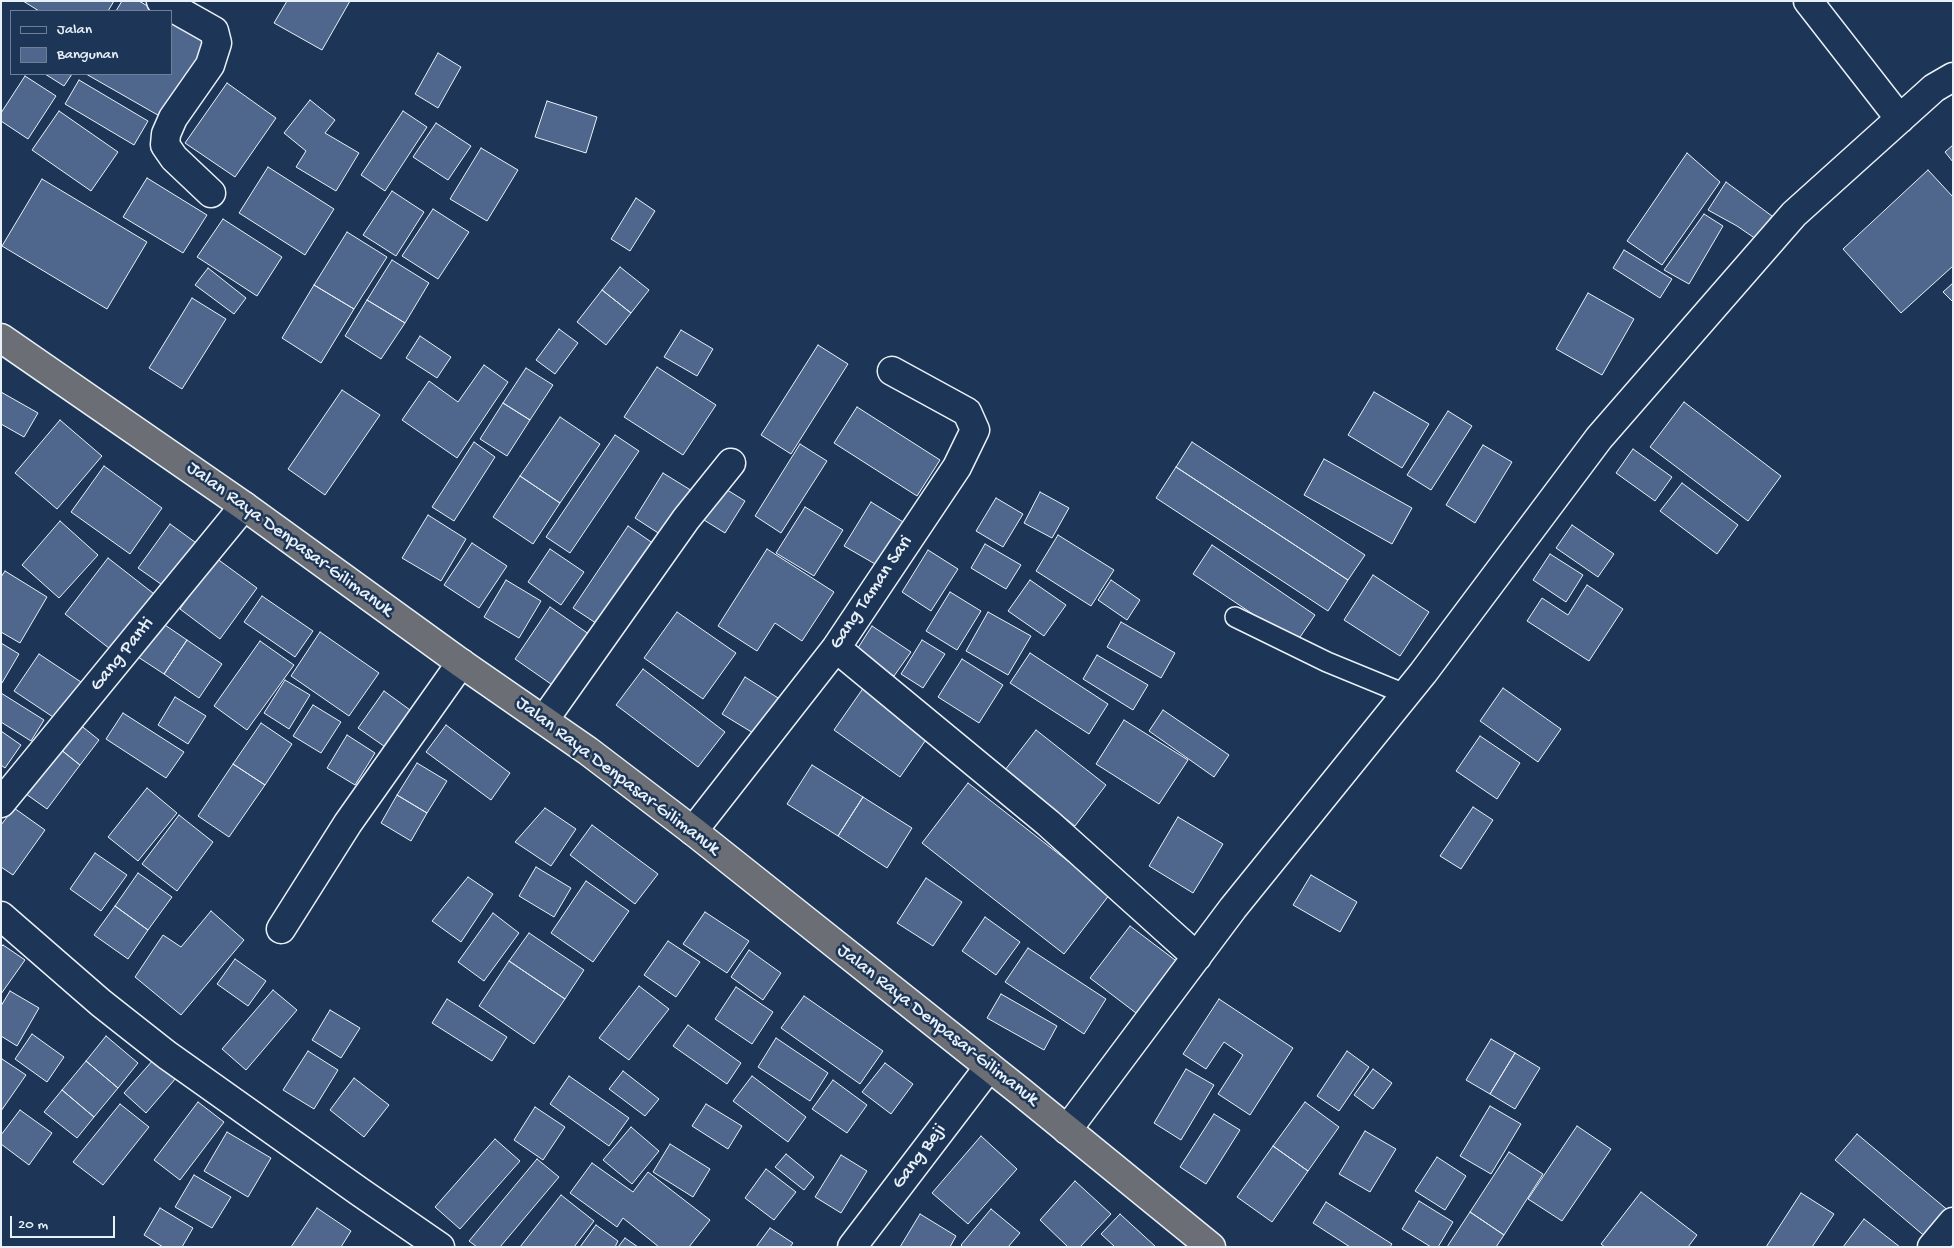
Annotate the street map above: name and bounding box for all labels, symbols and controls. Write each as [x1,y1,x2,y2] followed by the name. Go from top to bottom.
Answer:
[10,10,172,75] legend
[57,21,92,39] text: Jalan
[57,46,118,64] text: Bangunan
[181,457,397,623] street label: Jalan Raya Denpasar-Gilimanuk
[826,532,918,654] street label: Gang Taman Sari
[86,613,160,697] street label: Gang Panti
[510,693,724,861] street label: Jalan Raya Denpasar-Gilimanuk
[831,940,1043,1112] street label: Jalan Raya Denpasar-Gilimanuk
[888,1120,952,1194] street label: Gang Beji
[12,1206,118,1238] scale bar
[18,1216,48,1234] text: 20 m

